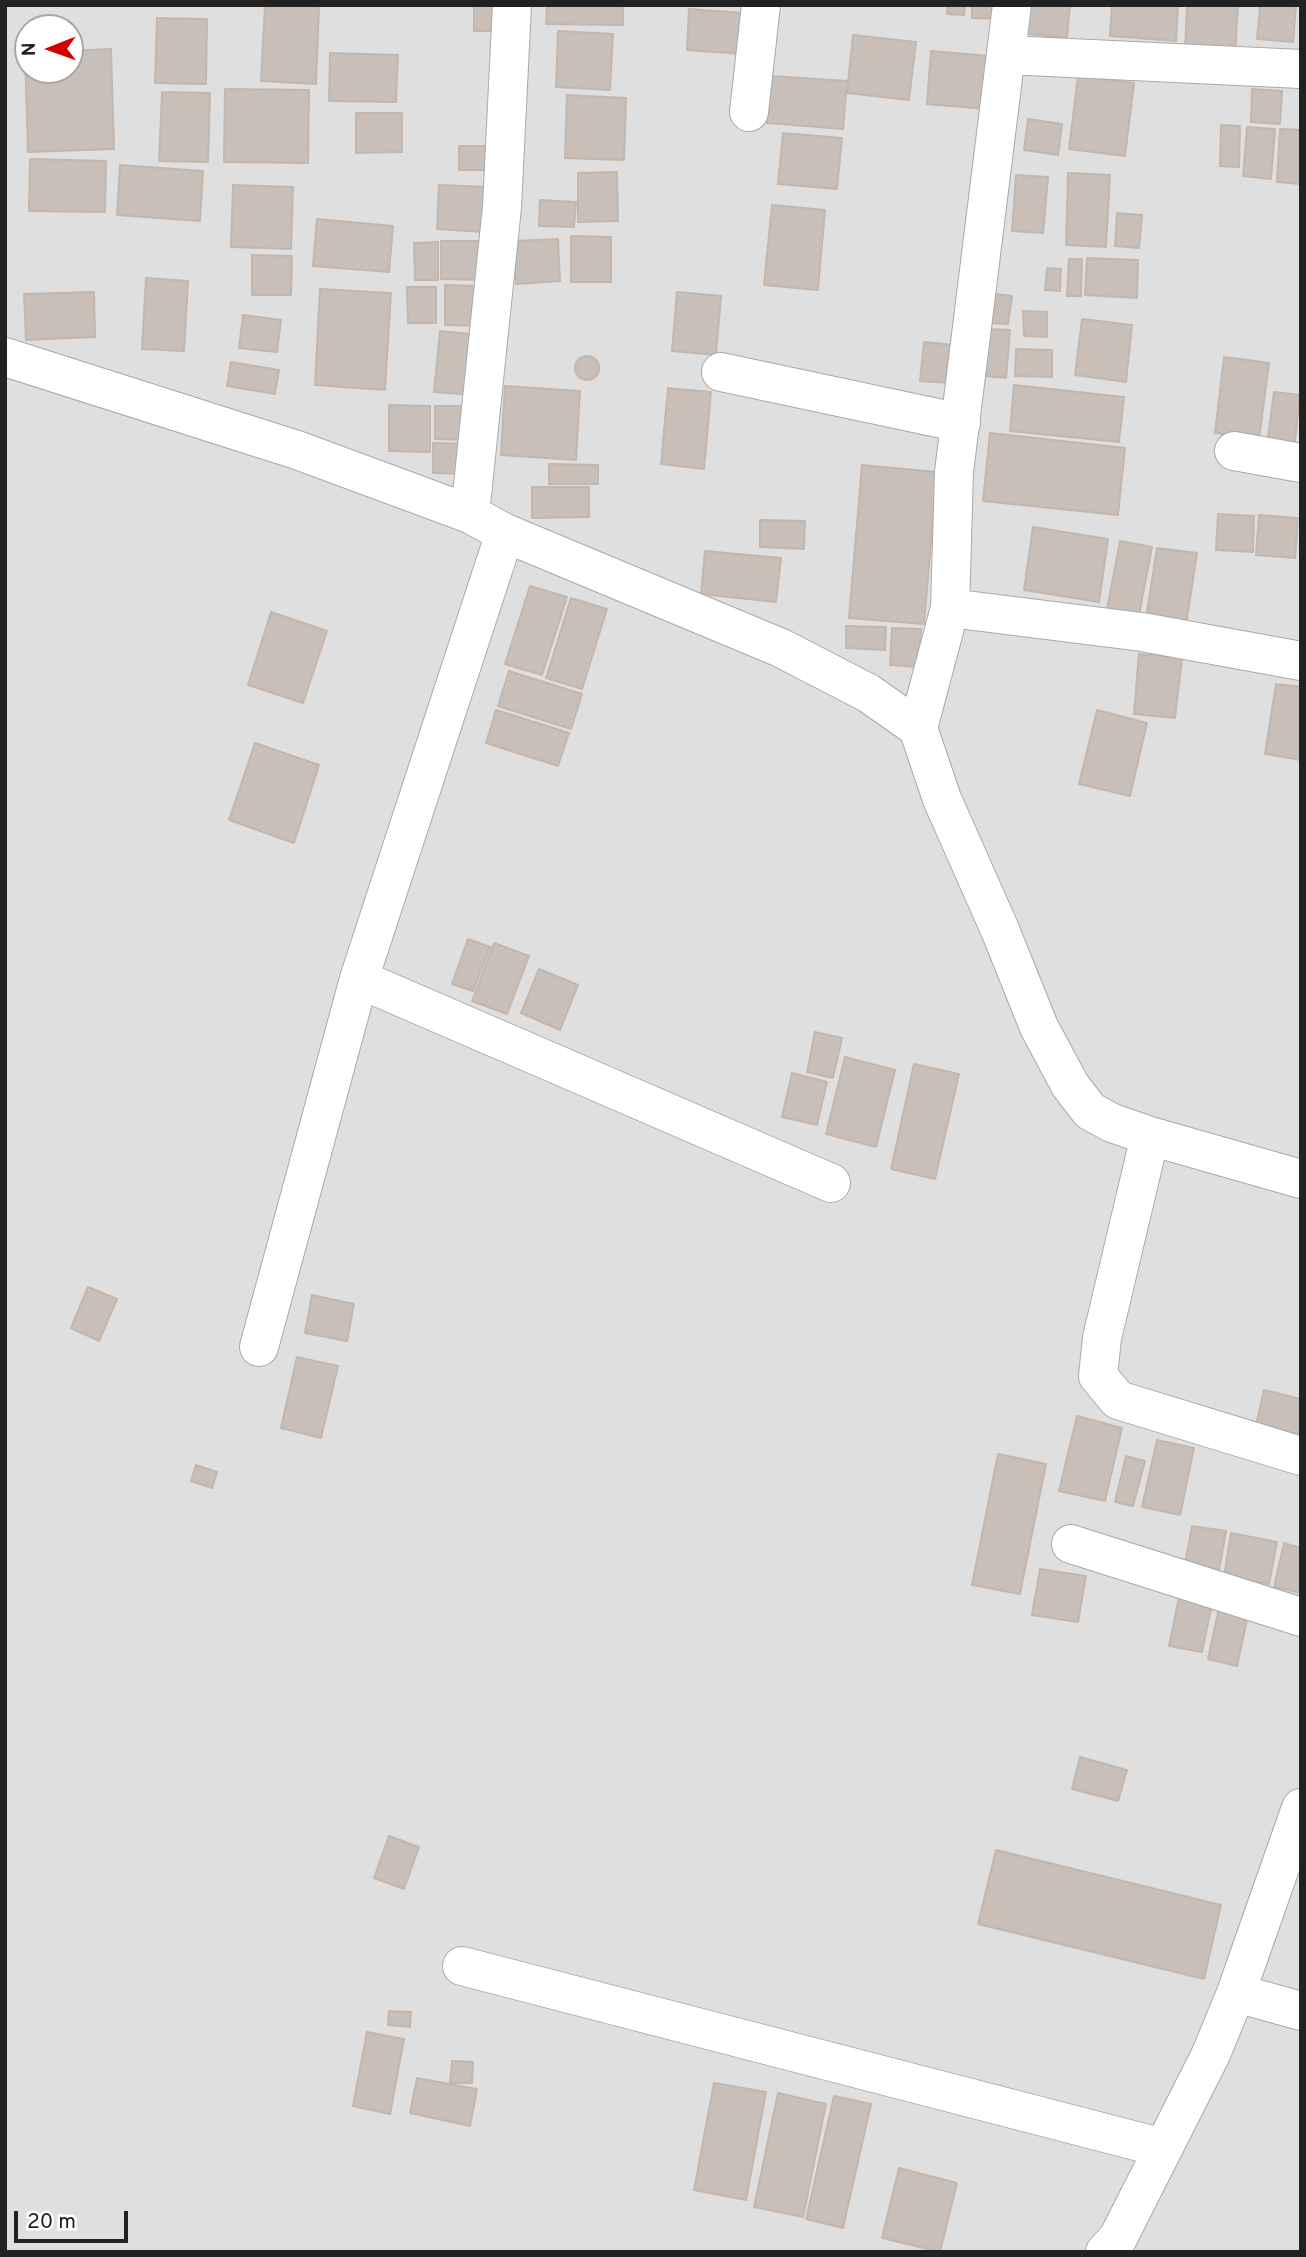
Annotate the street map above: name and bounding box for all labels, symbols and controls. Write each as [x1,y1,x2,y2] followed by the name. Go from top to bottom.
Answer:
[14,14,84,84] north arrow
[18,42,42,56] text: N
[18,2198,131,2242] scale bar
[27,2209,76,2236] text: 20 m

